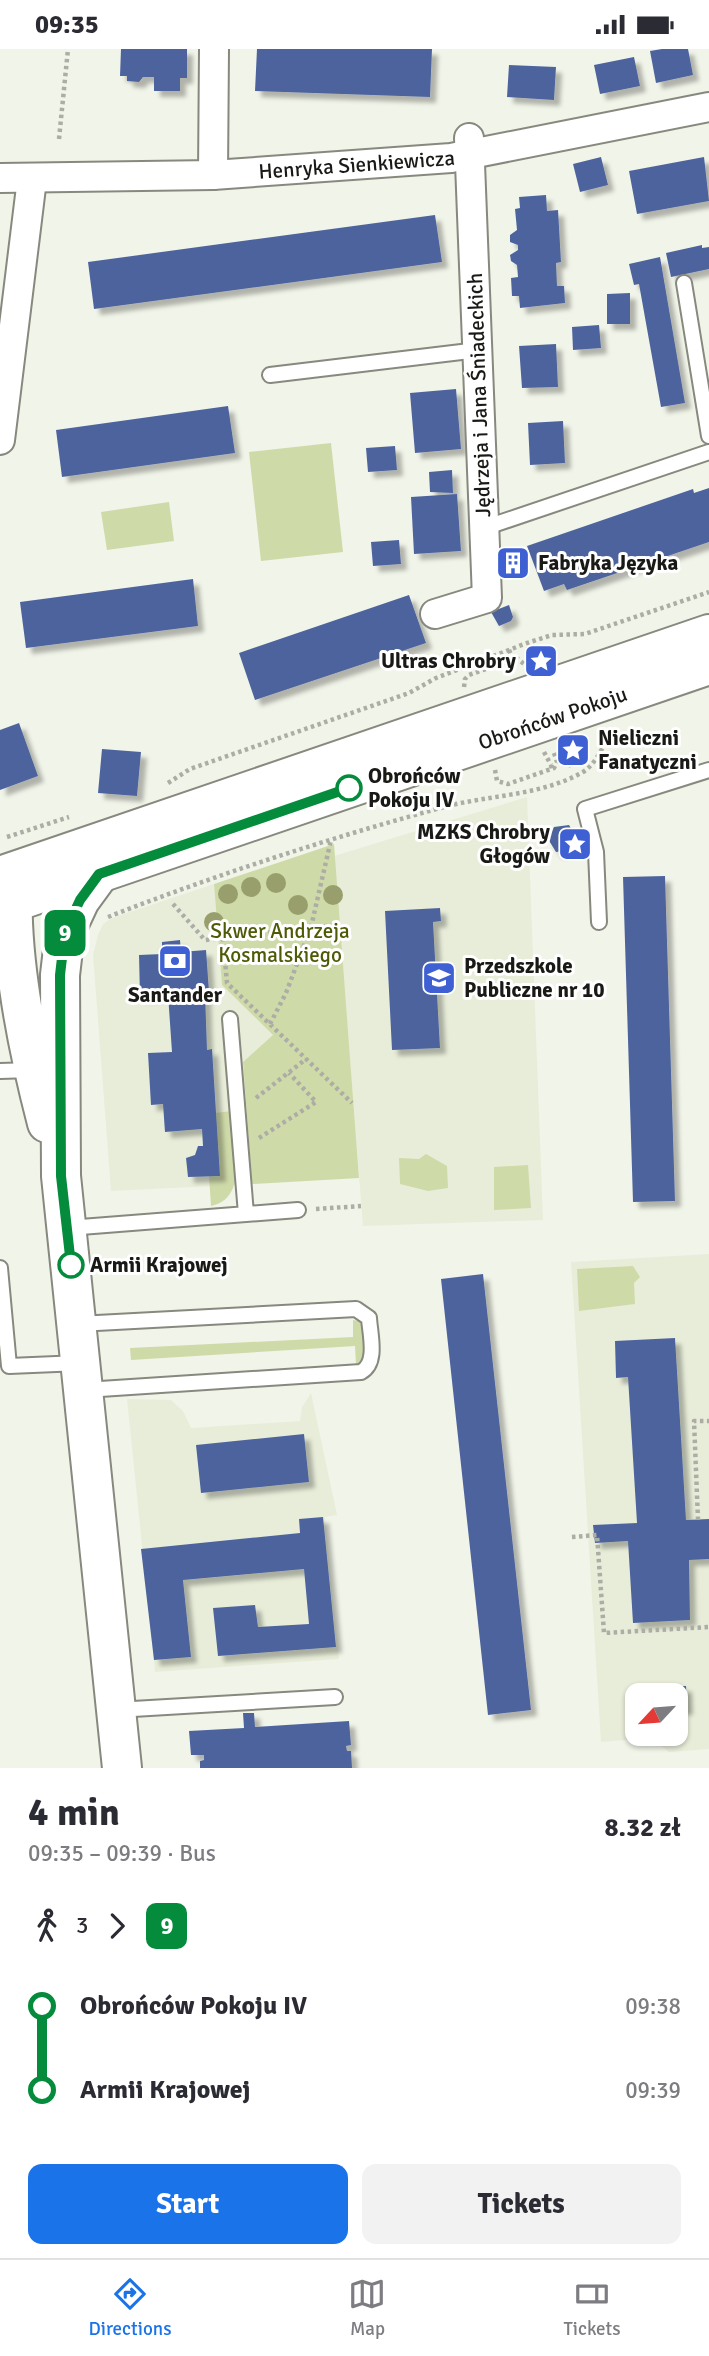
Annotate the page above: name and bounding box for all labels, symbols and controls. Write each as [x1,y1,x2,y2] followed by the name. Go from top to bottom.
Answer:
[35,9,99,41] text: 09:35
[257,145,456,185] street label: Henryka Sienkiewicza
[462,272,496,518] street label: Jędrzeja i Jana Śniadeckich
[494,544,532,582] building icon: Fabryka Języka
[538,550,678,576] place label: Fabryka Języka
[522,642,560,680] place icon: Ultras Chrobry
[381,648,517,674] place label: Ultras Chrobry
[475,681,631,756] street label: Obrońców Pokoju
[598,725,697,775] place label: Nieliczni Fanatyczni
[554,731,592,769] place icon: Nieliczni Fanatyczni
[368,763,460,813] place label: Obrońców Pokoju IV
[336,775,362,801] marker: Obrońców Pokoju IV
[417,819,551,869] place label: MZKS Chrobry Głogów
[556,825,594,863] place icon: MZKS Chrobry Głogów
[42,910,88,956] line badge: 9
[59,918,71,948] text: 9
[210,918,350,968] park label: Skwer Andrzeja Kosmalskiego
[156,942,194,980] bank icon: Santander
[464,953,605,1003] place label: Przedszkole Publiczne nr 10
[420,959,458,997] school or university icon: Przedszkole Publiczne nr 10
[128,982,223,1008] place label: Santander
[58,1252,84,1278] marker: Armii Krajowej
[90,1252,228,1278] place label: Armii Krajowej
[625,1683,688,1747] north arrow
[625,1683,688,1746] map controls
[28,1789,120,1836] text: 4 min
[605,1812,681,1844] text: 8.32 zł
[28,1839,216,1868] text: 09:35 – 09:39 · Bus
[28,1907,66,1945] icon: walk
[98,1907,136,1945] icon: forward
[76,1911,88,1940] text: 3
[160,1911,173,1941] text: 9
[80,1990,307,2022] text: Obrońców Pokoju IV
[625,1992,681,2021] text: 09:38
[80,2074,251,2106] text: Armii Krajowej
[625,2076,681,2105] text: 09:39
[28,2164,348,2244] button: Start
[362,2164,681,2244] button: Tickets
[88,2275,172,2341] tab: Directions
[348,2275,386,2341] tab: Map
[563,2275,621,2341] tab: Tickets

